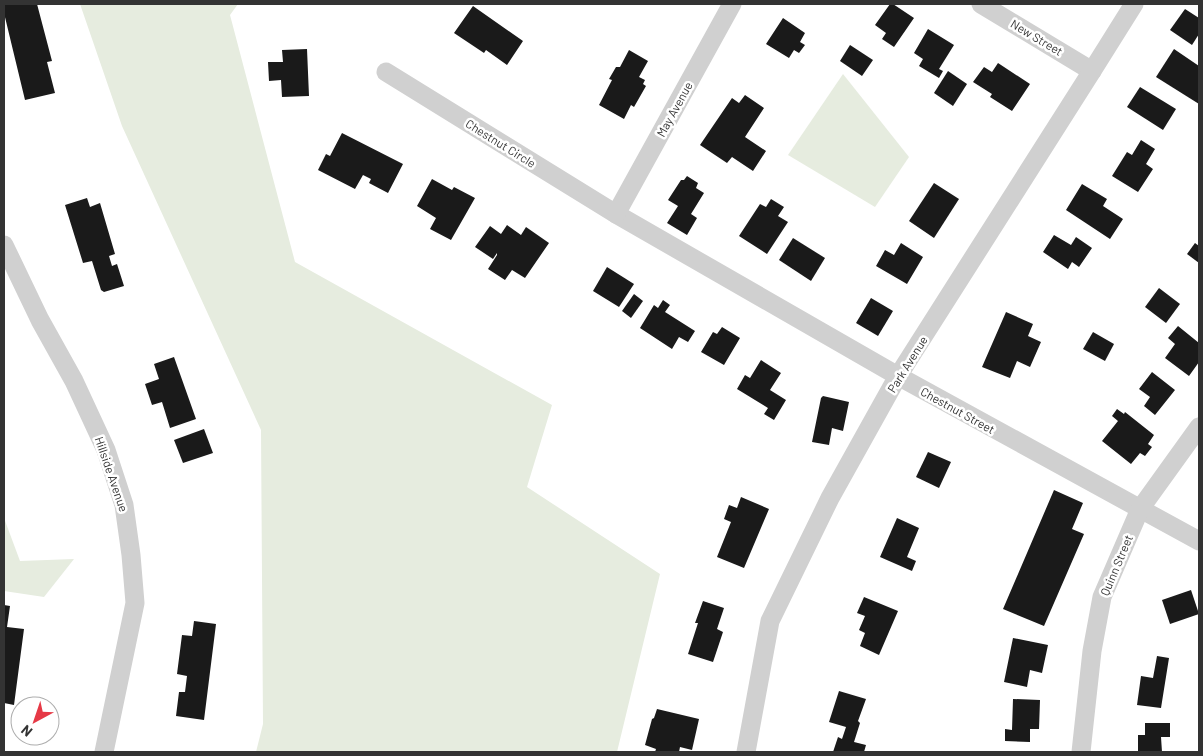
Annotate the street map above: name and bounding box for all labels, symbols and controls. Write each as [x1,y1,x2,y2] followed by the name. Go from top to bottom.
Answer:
[1008,16,1066,58] street label: New Street
[653,79,695,139] street label: May Avenue
[463,116,539,170] street label: Chestnut Circle
[884,333,930,395] street label: Park Avenue
[919,384,997,436] street label: Chestnut Street
[93,434,131,514] street label: Hillside Avenue
[1097,533,1135,597] street label: Quinn Street
[10,696,60,746] north arrow
[17,722,35,741] text: N

